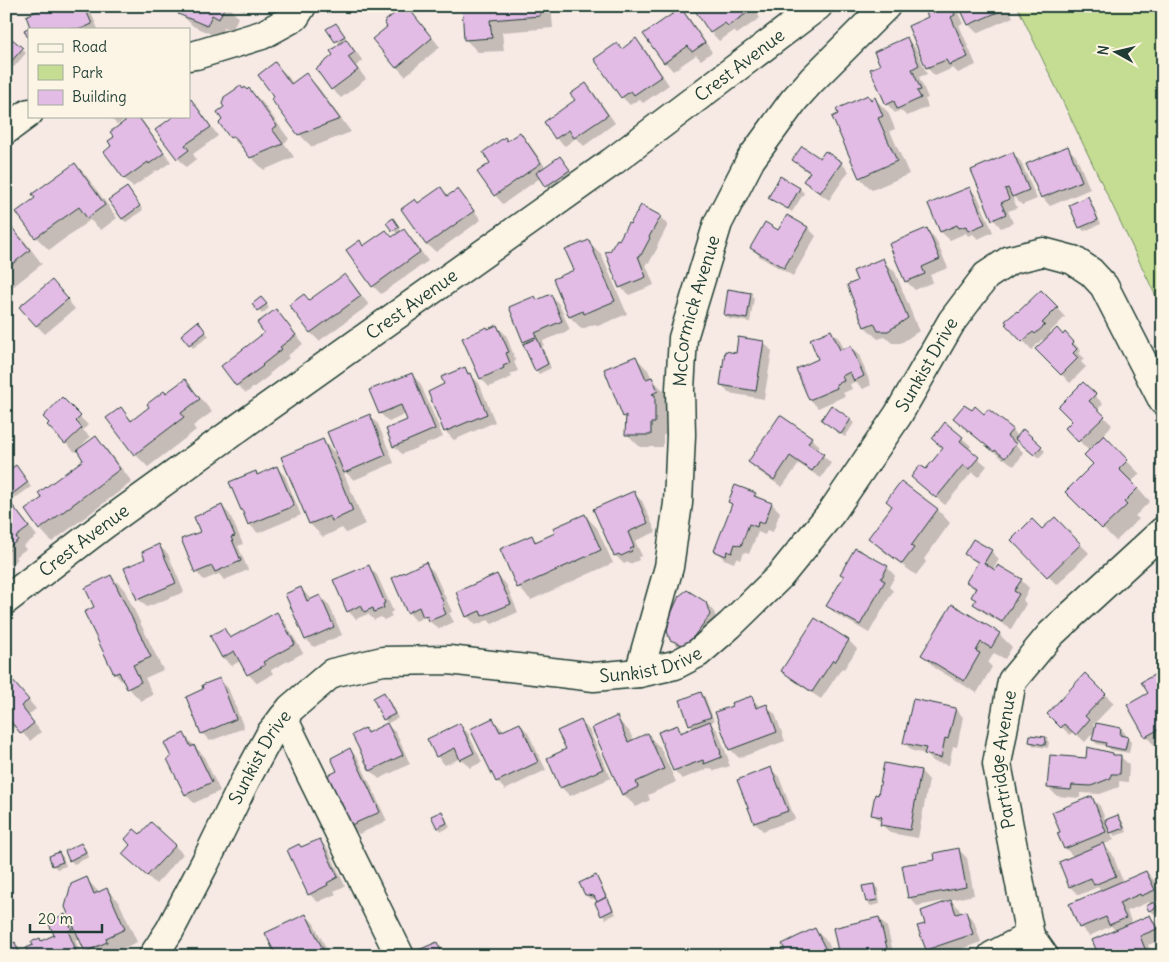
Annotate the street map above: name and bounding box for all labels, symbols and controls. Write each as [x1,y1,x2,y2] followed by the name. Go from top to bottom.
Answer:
[690,23,789,106] street label: Crest Avenue
[28,28,190,118] legend
[1092,28,1142,78] north arrow
[72,37,107,56] text: Road
[1094,44,1113,56] text: N
[72,63,103,82] text: Park
[72,87,127,106] text: Building
[668,232,725,387] street label: McCormick Avenue
[361,264,462,344] street label: Crest Avenue
[890,313,963,416] street label: Sunkist Drive
[34,499,133,582] street label: Crest Avenue
[598,641,706,687] street label: Sunkist Drive
[985,688,1021,831] street label: Partridge Avenue
[223,705,296,808] street label: Sunkist Drive
[30,902,102,934] scale bar
[38,909,73,928] text: 20 m

